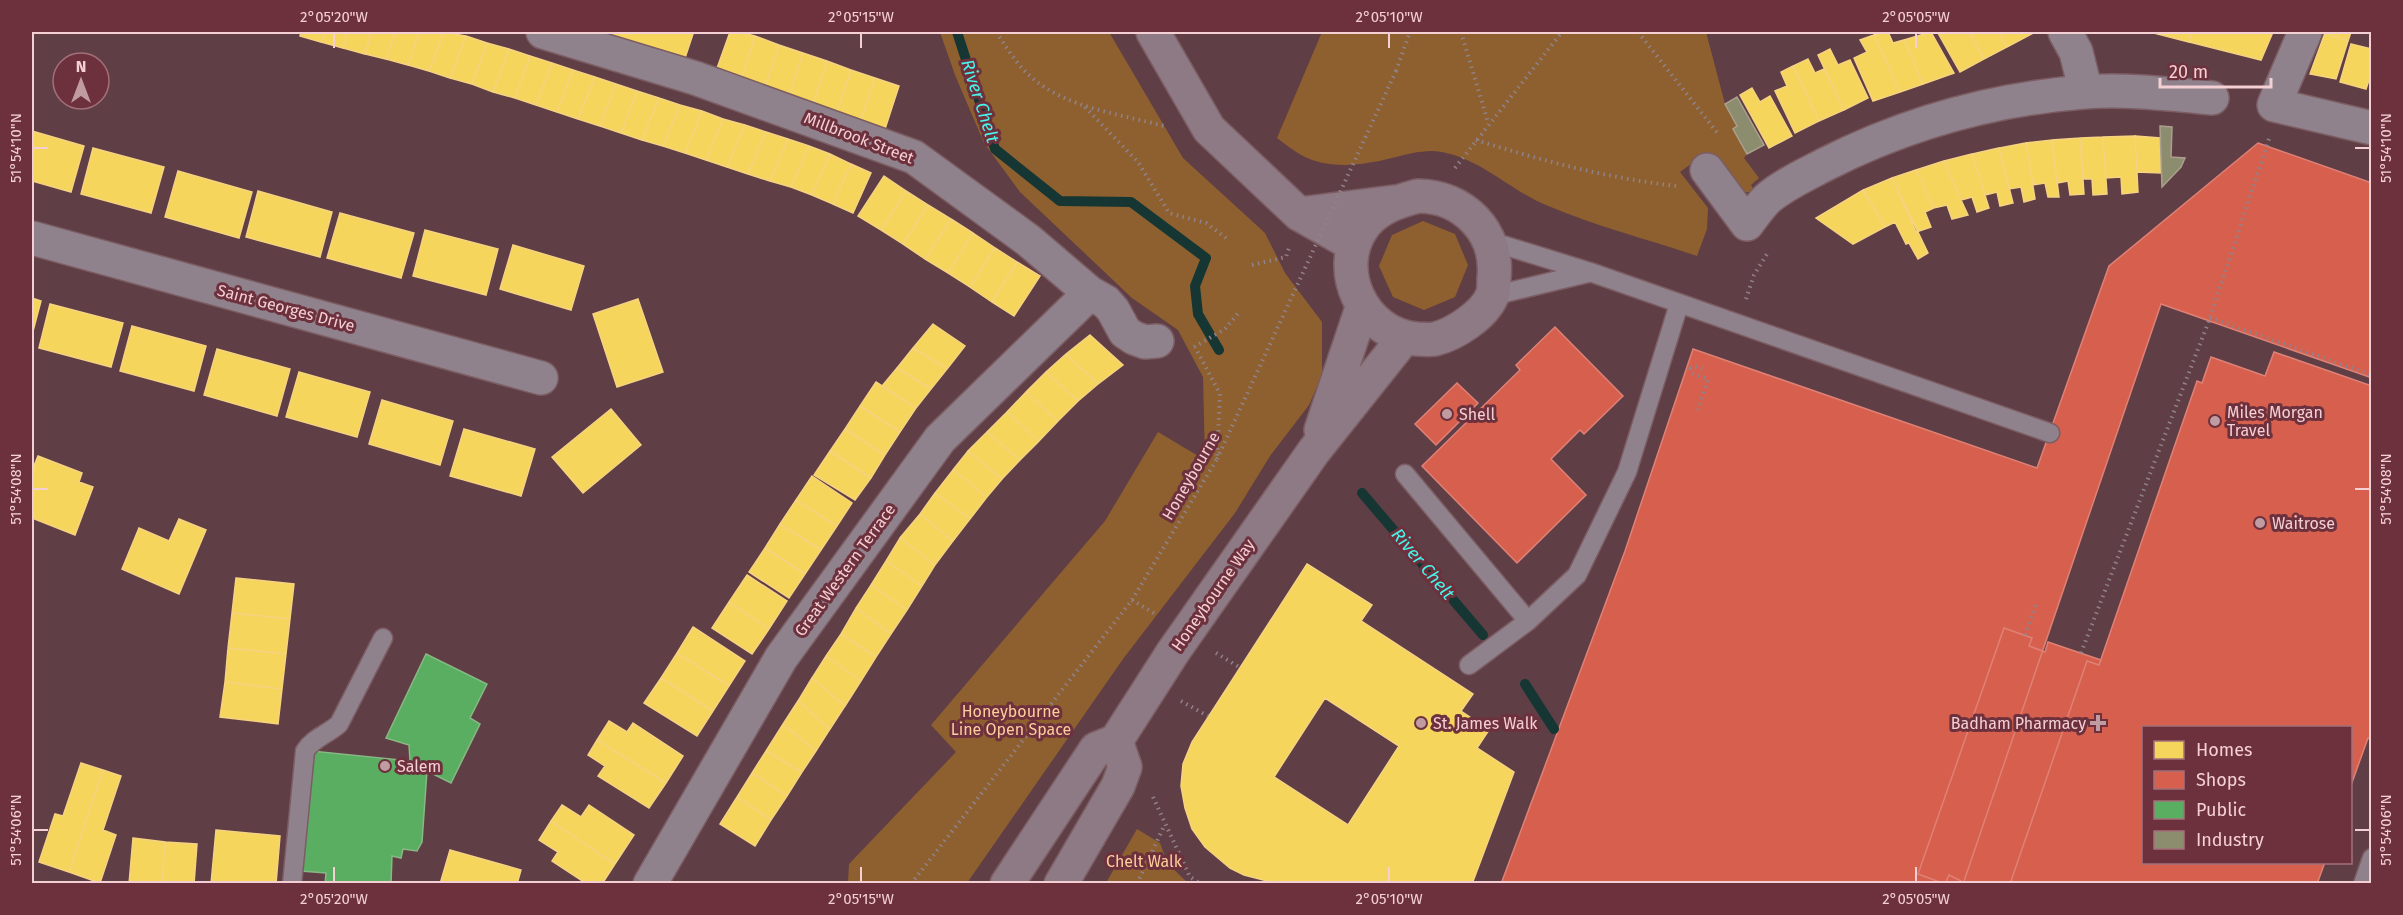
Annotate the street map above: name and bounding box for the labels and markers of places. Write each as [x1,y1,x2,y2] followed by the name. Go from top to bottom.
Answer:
[2227,403,2323,440] place label: Miles Morgan Travel
[1459,405,1496,424] place label: Shell
[1440,407,1454,421] marker: Shell
[2208,414,2222,428] marker: Miles Morgan Travel
[2272,514,2335,533] place label: Waitrose
[2253,516,2267,530] marker: Waitrose
[1433,714,1538,733] place label: St. James Walk
[1951,714,2086,733] place label: Badham Pharmacy
[1414,716,1428,730] marker: St. James Walk
[2091,716,2105,730] marker: Badham Pharmacy
[397,757,441,776] place label: Salem
[378,759,392,773] marker: Salem

